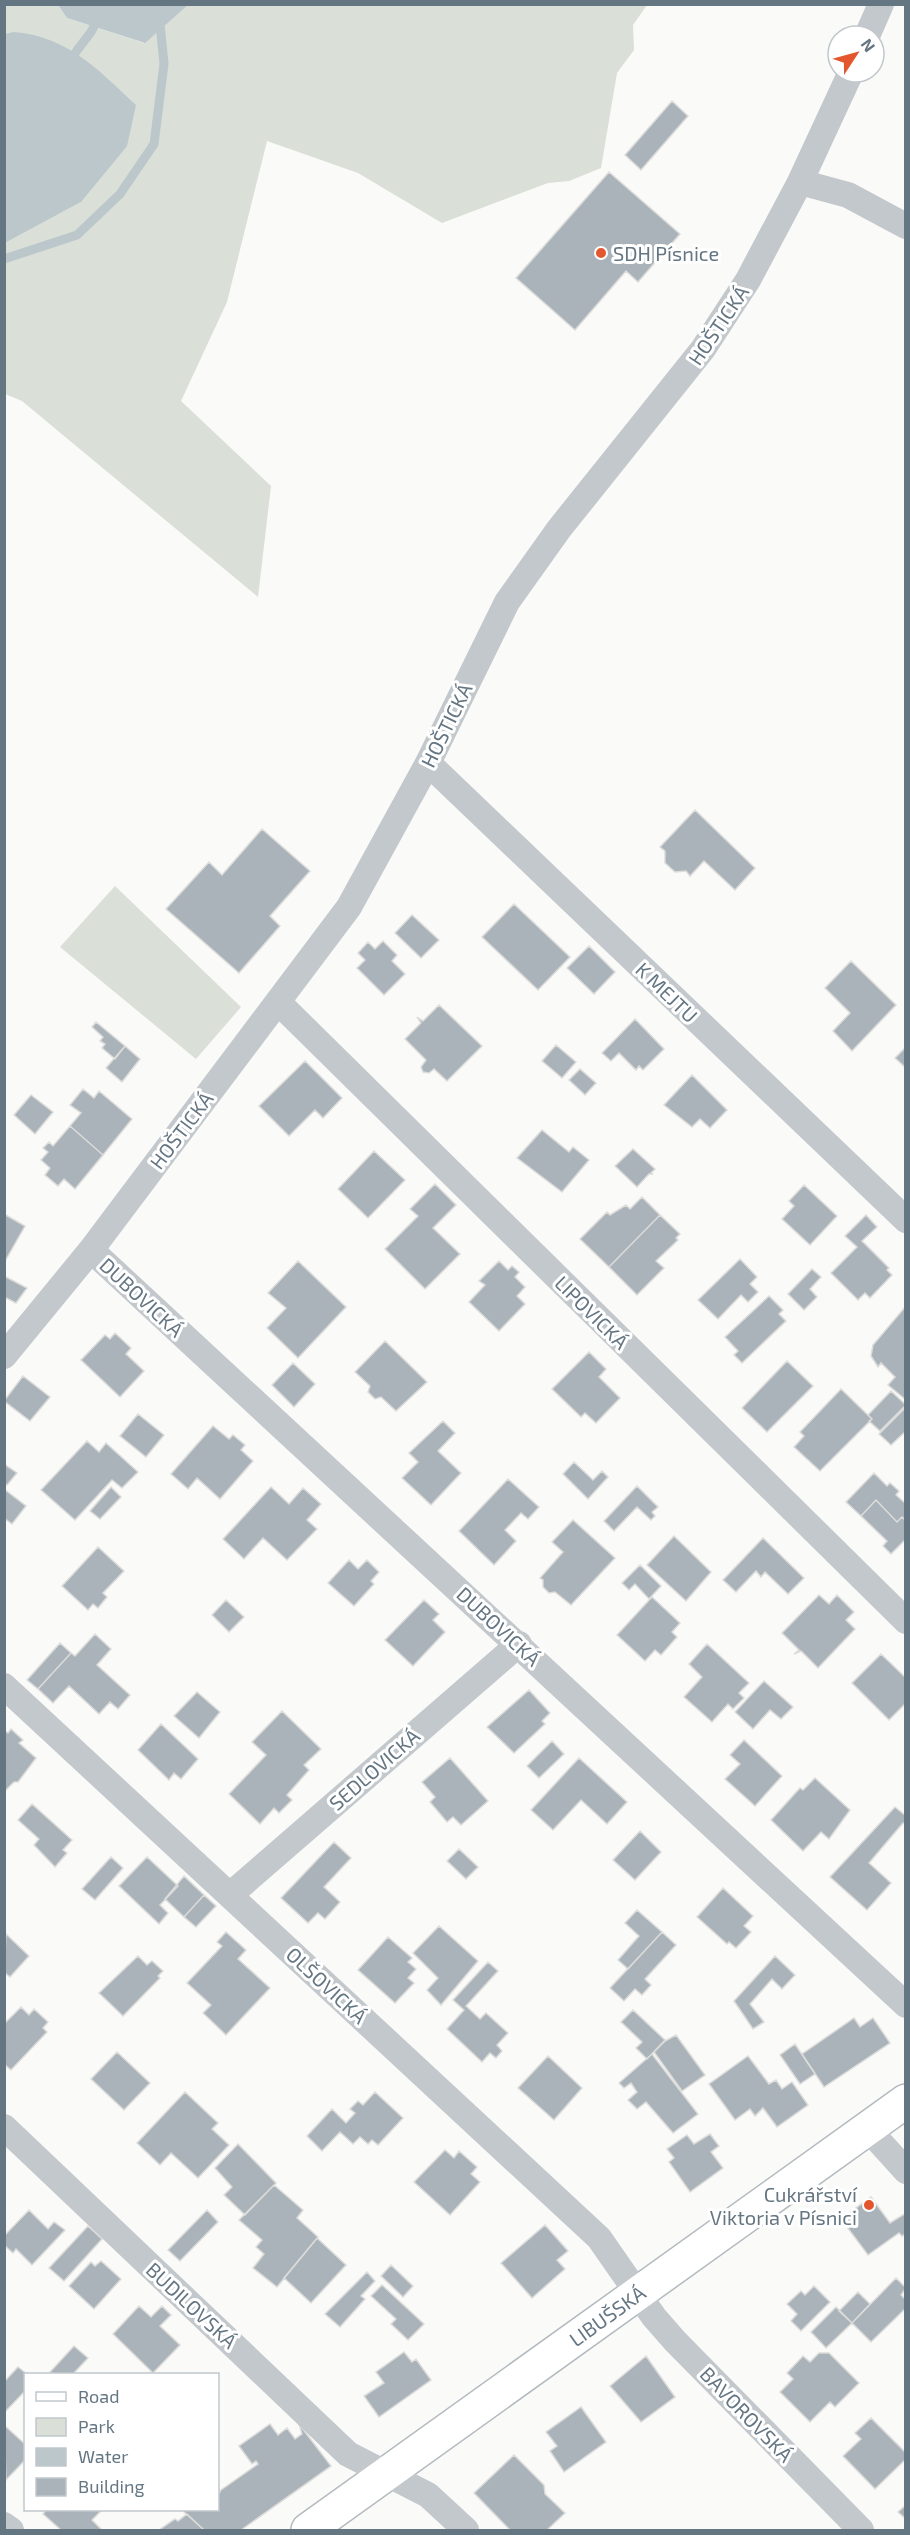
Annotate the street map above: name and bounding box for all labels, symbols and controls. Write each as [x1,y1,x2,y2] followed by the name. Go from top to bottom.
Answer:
[826,24,886,84] north arrow
[857,35,880,55] text: N
[613,241,719,265] place label: SDH Písnice
[594,246,608,260] marker: SDH Písnice
[683,280,754,369] street label: HOŠTICKÁ
[415,679,477,771] street label: HOŠTICKÁ
[631,957,703,1027] street label: K MEJTU
[144,1086,218,1173] street label: HOŠTICKÁ
[95,1252,189,1342] street label: DUBOVICKÁ
[550,1270,634,1354] street label: LIPOVICKÁ
[452,1581,546,1671] street label: DUBOVICKÁ
[324,1723,425,1815] street label: SEDLOVICKÁ
[282,1942,373,2029] street label: OLŠOVICKÁ
[710,2182,858,2229] place label: Cukrářství Viktoria v Písnici
[862,2198,876,2212] marker: Cukrářství Viktoria v Písnici
[142,2257,243,2353] street label: BUDILOVSKÁ
[564,2280,650,2351] street label: LIBUŠSKÁ
[696,2361,799,2467] street label: BAVOROVSKÁ
[24,2373,219,2511] legend
[78,2385,119,2407] text: Road
[78,2415,115,2437] text: Park
[78,2445,128,2467] text: Water
[78,2475,145,2497] text: Building

